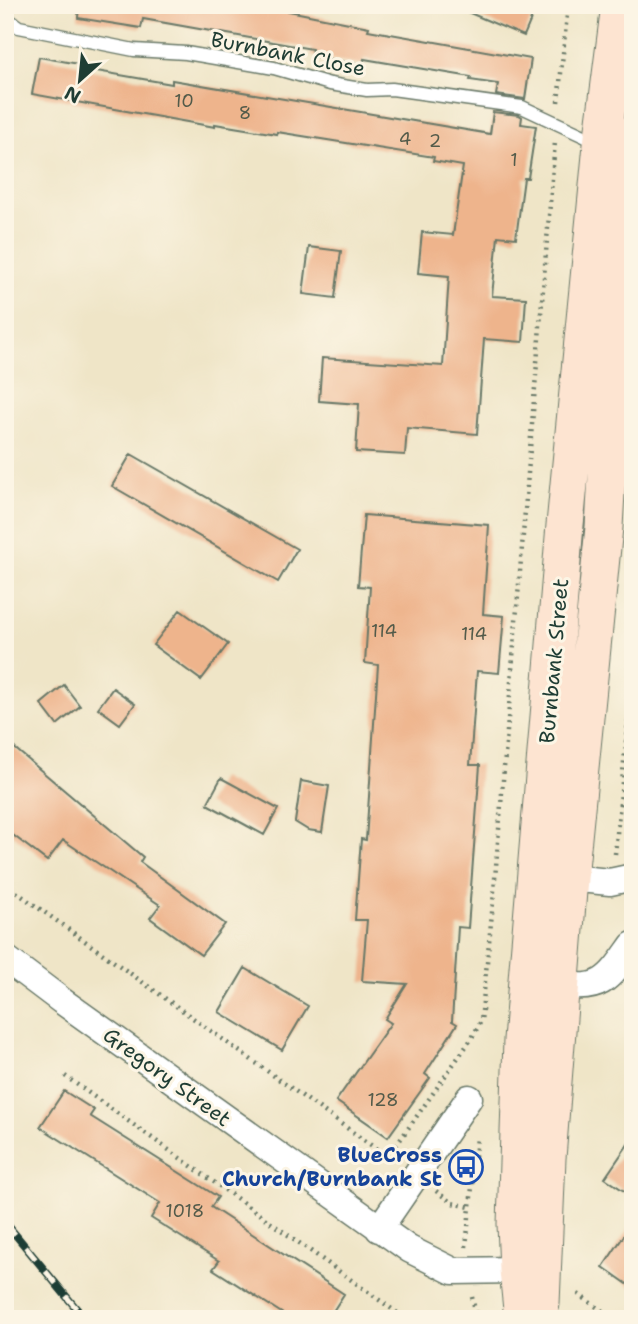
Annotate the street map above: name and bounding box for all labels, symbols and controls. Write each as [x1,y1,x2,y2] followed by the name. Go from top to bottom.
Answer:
[208,25,368,83] street label: Burnbank Close
[46,46,116,116] north arrow
[60,80,85,109] text: N
[174,89,194,113] house number: 10
[239,101,251,125] house number: 8
[399,127,411,151] house number: 4
[429,129,441,153] house number: 2
[510,148,518,172] house number: 1
[533,577,575,745] street label: Burnbank Street
[371,619,397,643] house number: 114
[461,622,487,646] house number: 114
[97,1021,237,1133] street label: Gregory Street
[367,1088,399,1112] house number: 128
[222,1141,442,1193] place label: BlueCross Church/Burnbank St
[447,1148,485,1186] bus stop icon: BlueCross Church/Burnbank St
[166,1199,204,1223] house number: 1018

